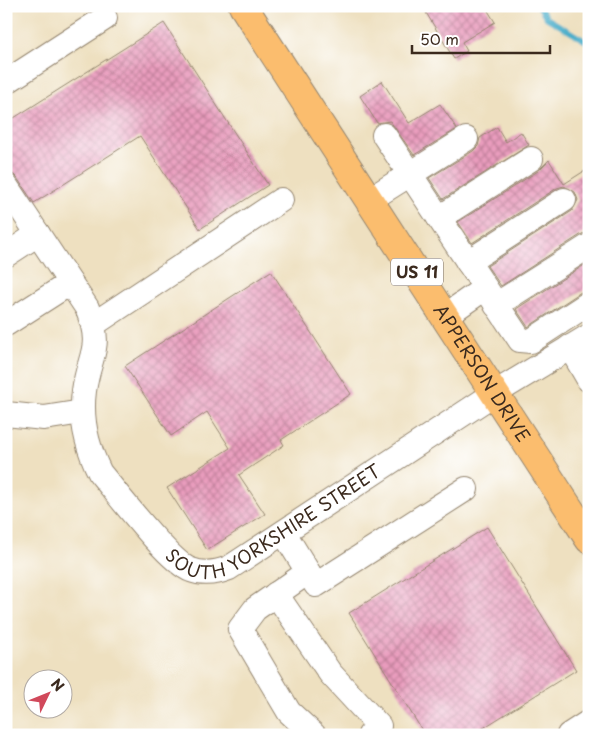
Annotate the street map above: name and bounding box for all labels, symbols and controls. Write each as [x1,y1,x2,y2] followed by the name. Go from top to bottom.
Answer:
[412,22,550,54] scale bar
[420,27,459,50] text: 50 m
[391,258,443,286] road number: US 11
[428,298,538,447] street label: APPERSON DRIVE
[160,457,386,585] street label: SOUTH YORKSHIRE STREET
[22,668,72,718] north arrow
[46,674,69,696] text: N

